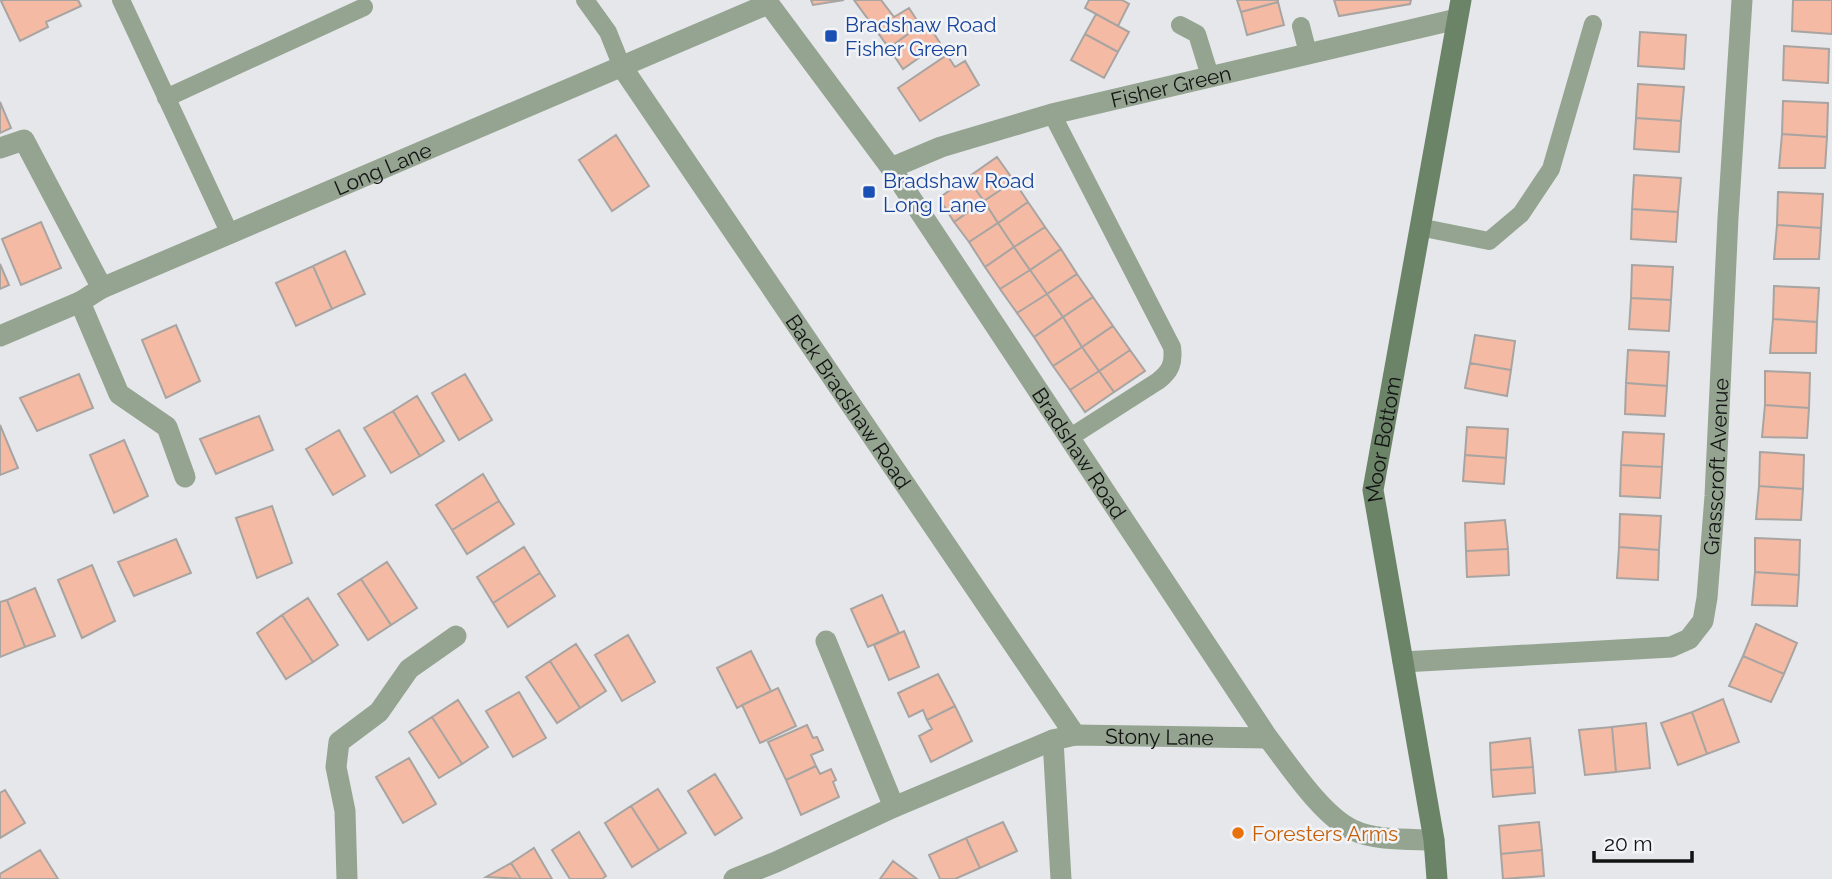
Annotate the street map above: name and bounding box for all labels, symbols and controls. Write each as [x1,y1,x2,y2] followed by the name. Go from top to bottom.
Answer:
[845,12,997,61] place label: Bradshaw Road Fisher Green
[823,28,839,44] marker: Bradshaw Road Fisher Green
[1108,60,1233,112] street label: Fisher Green
[330,137,435,200] street label: Long Lane
[883,168,1035,217] place label: Bradshaw Road Long Lane
[861,184,877,200] marker: Bradshaw Road Long Lane
[781,309,917,493] street label: Back Bradshaw Road
[1360,374,1406,504] street label: Moor Bottom
[1698,377,1733,556] street label: Grasscroft Avenue
[1027,383,1132,523] street label: Bradshaw Road
[1105,723,1214,750] street label: Stony Lane
[1594,820,1692,864] scale bar
[1252,821,1398,846] place label: Foresters Arms
[1230,825,1246,841] marker: Foresters Arms
[1604,831,1652,856] text: 20 m

